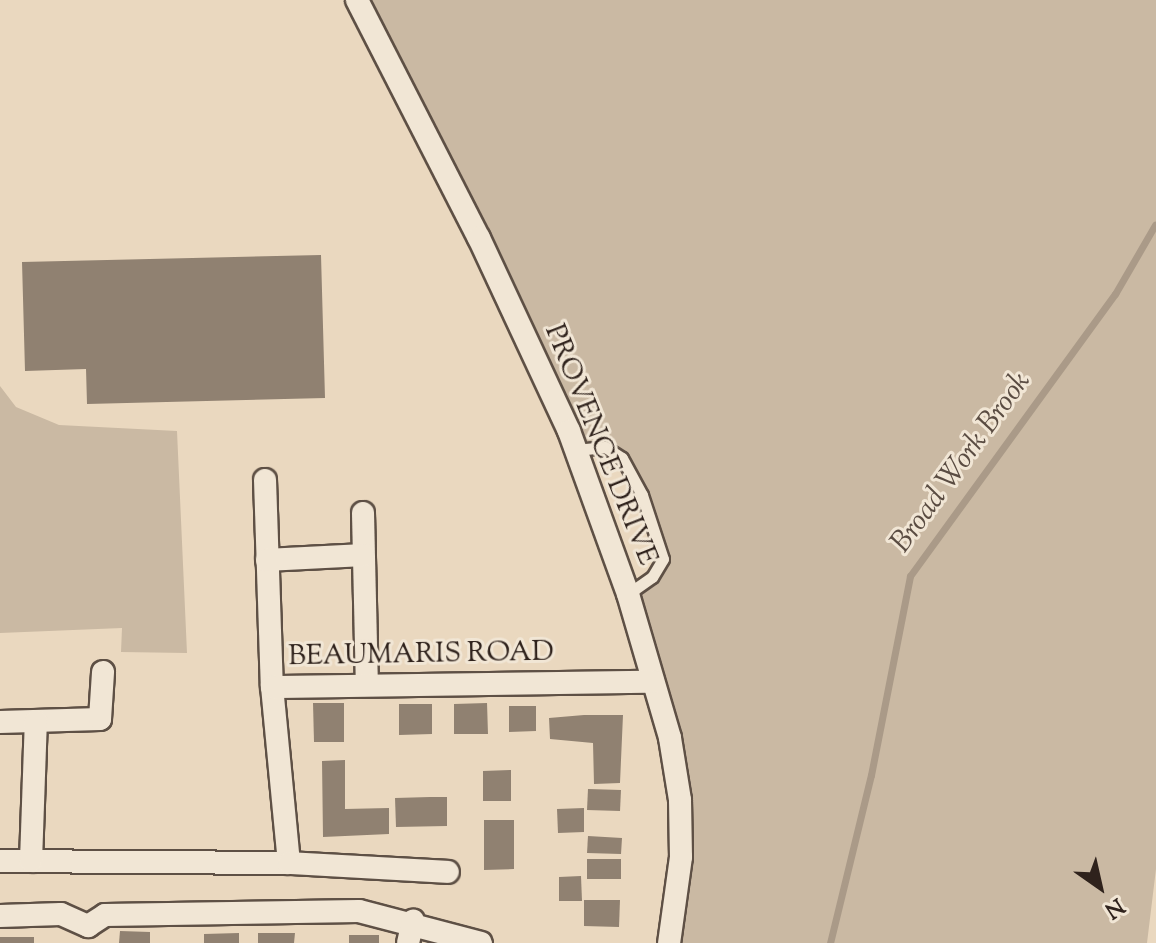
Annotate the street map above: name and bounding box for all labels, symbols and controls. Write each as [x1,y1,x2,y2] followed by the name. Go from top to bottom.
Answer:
[536,320,664,570] street label: PROVENCE DRIVE
[884,366,1040,560] water label: Broad Work Brook
[288,636,554,674] street label: BEAUMARIS ROAD
[1060,847,1140,927] north arrow
[1097,889,1130,925] text: N

